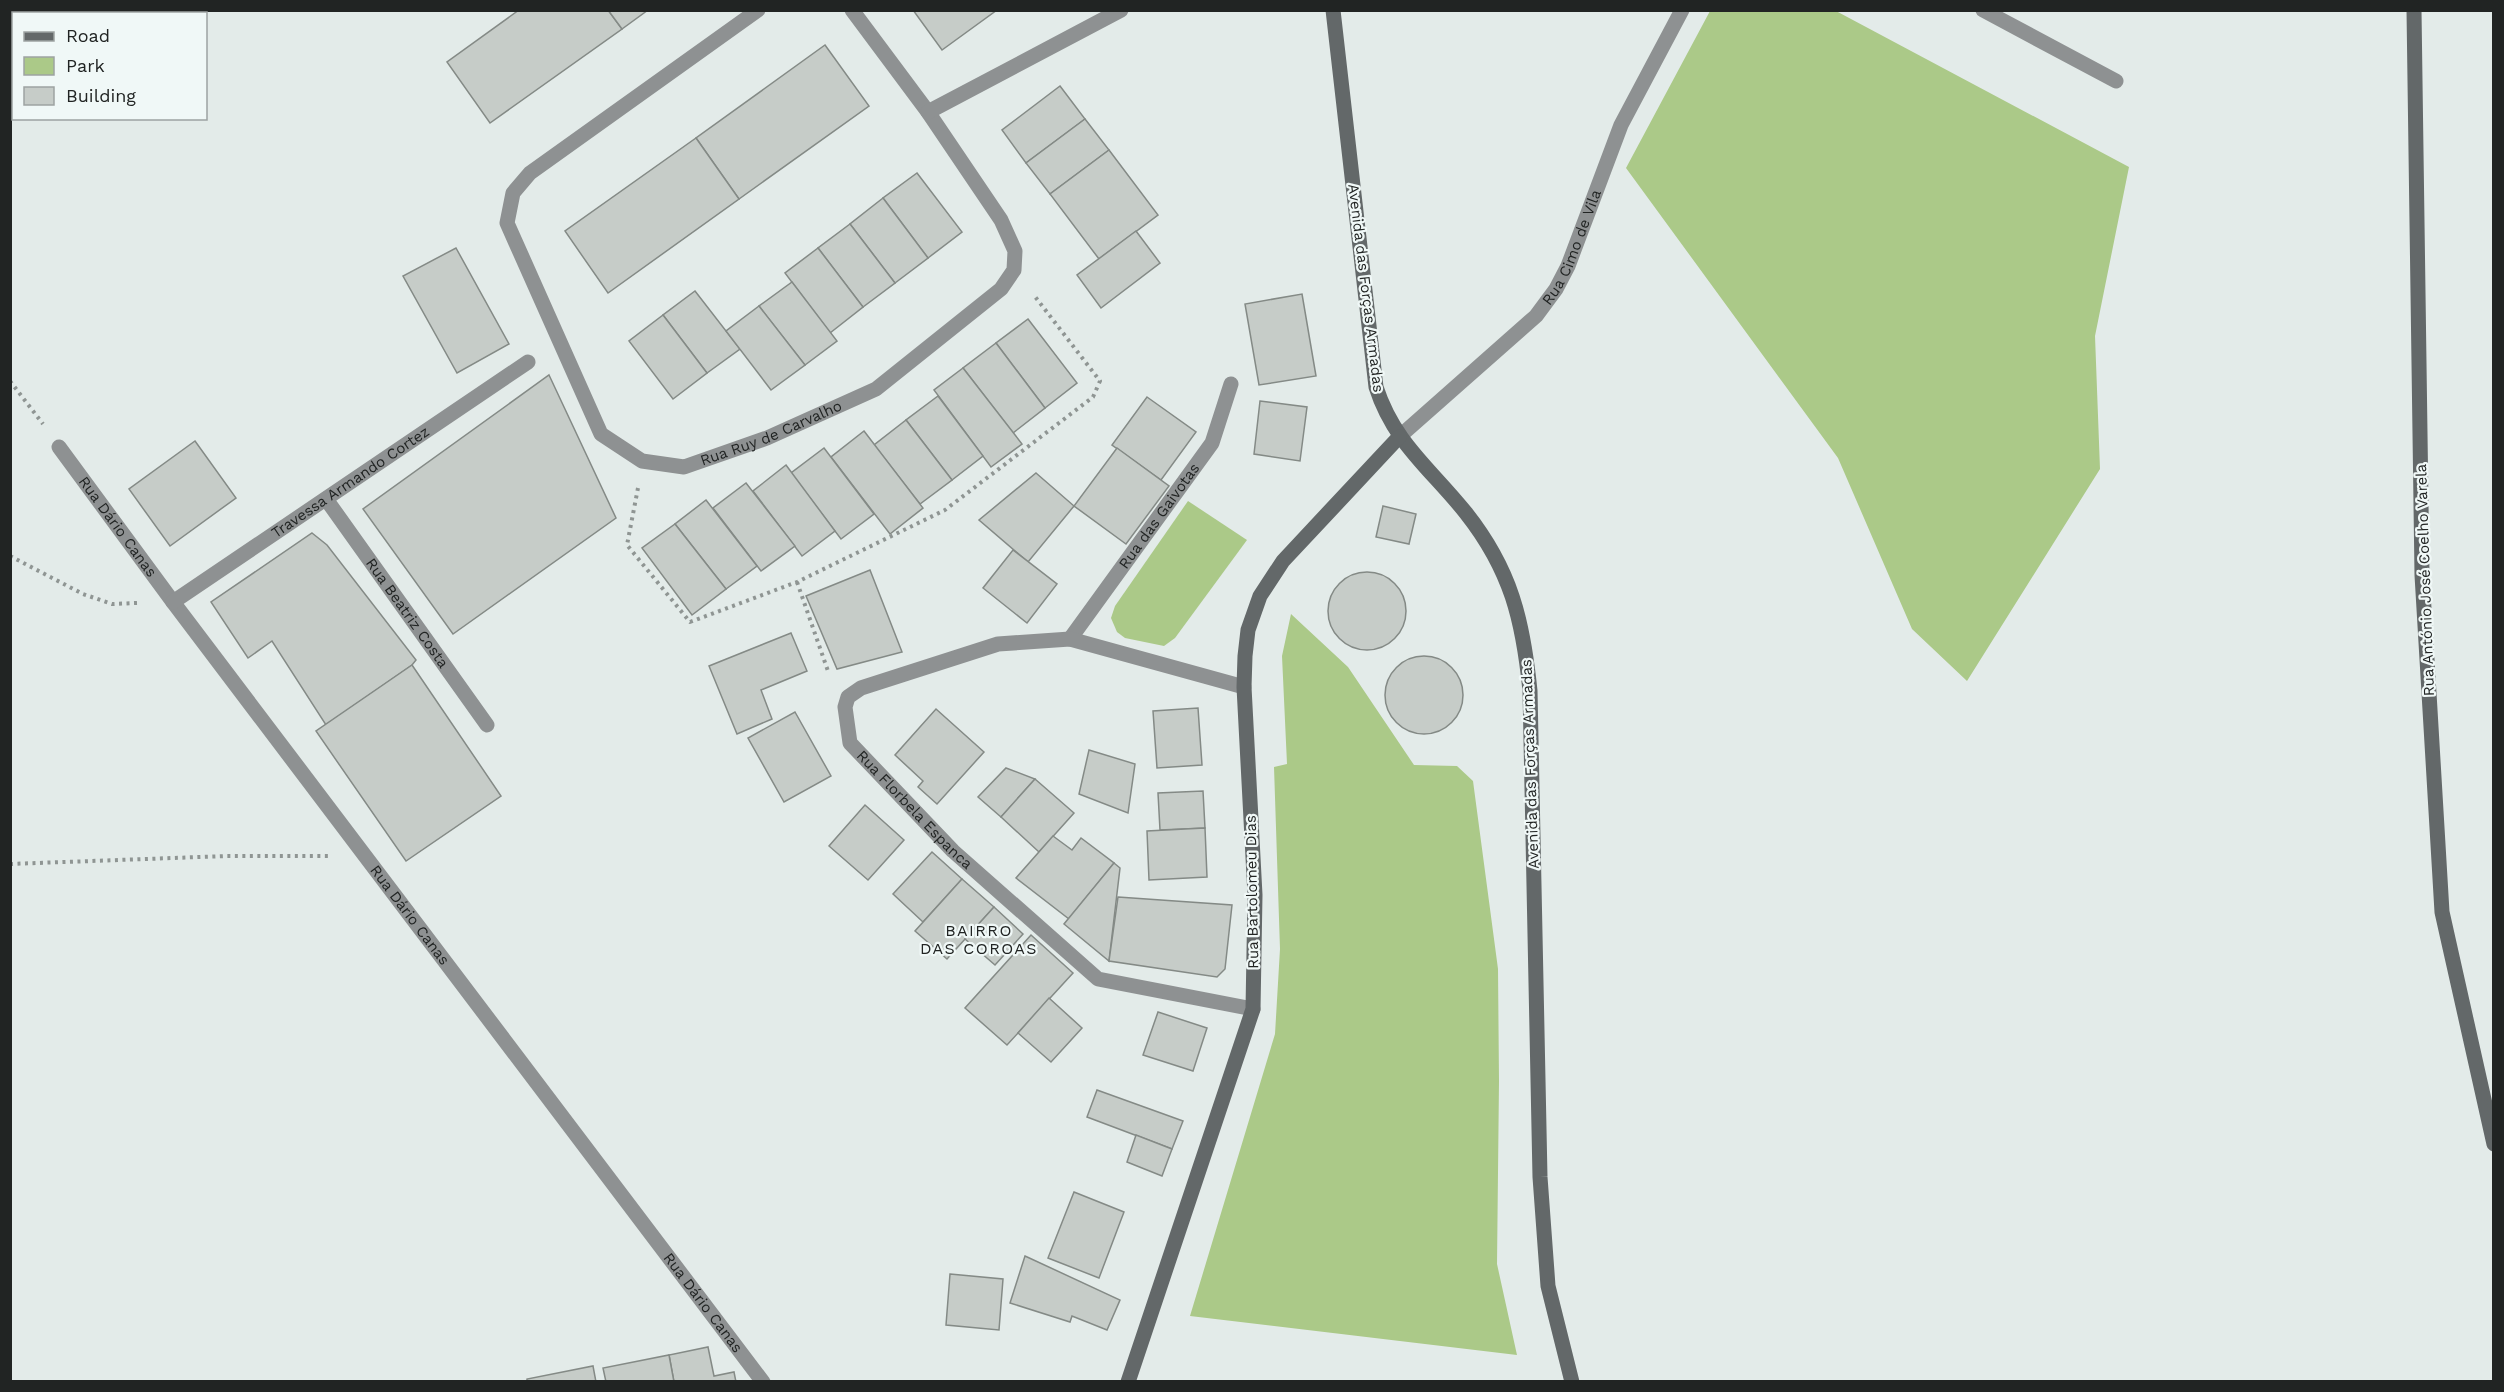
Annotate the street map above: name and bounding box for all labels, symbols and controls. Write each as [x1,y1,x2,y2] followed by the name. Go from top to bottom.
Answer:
[12,12,207,120] legend
[66,25,110,46] text: Road
[66,55,105,76] text: Park
[66,85,136,106] text: Building
[1344,183,1388,393] street label: Avenida das Forças Armadas
[1538,187,1605,309] street label: Rua Cimo de Vila
[698,397,845,470] street label: Rua Ruy de Carvalho
[268,422,433,542] street label: Travessa Armando Cortez
[1115,460,1204,572] street label: Rua das Gaivotas
[2412,463,2438,697] street label: Rua António José Coelho Varela
[75,473,161,581] street label: Rua Dário Canas
[362,555,453,672] street label: Rua Beatriz Costa
[1517,659,1543,869] street label: Avenida das Forças Armadas
[853,747,977,873] street label: Rua Florbela Espanca
[1242,815,1262,969] street label: Rua Bartolomeu Dias
[366,862,453,969] street label: Rua Dário Canas
[920,921,1038,958] district label: BAIRRO DAS COROAS
[660,1249,747,1356] street label: Rua Dário Canas

